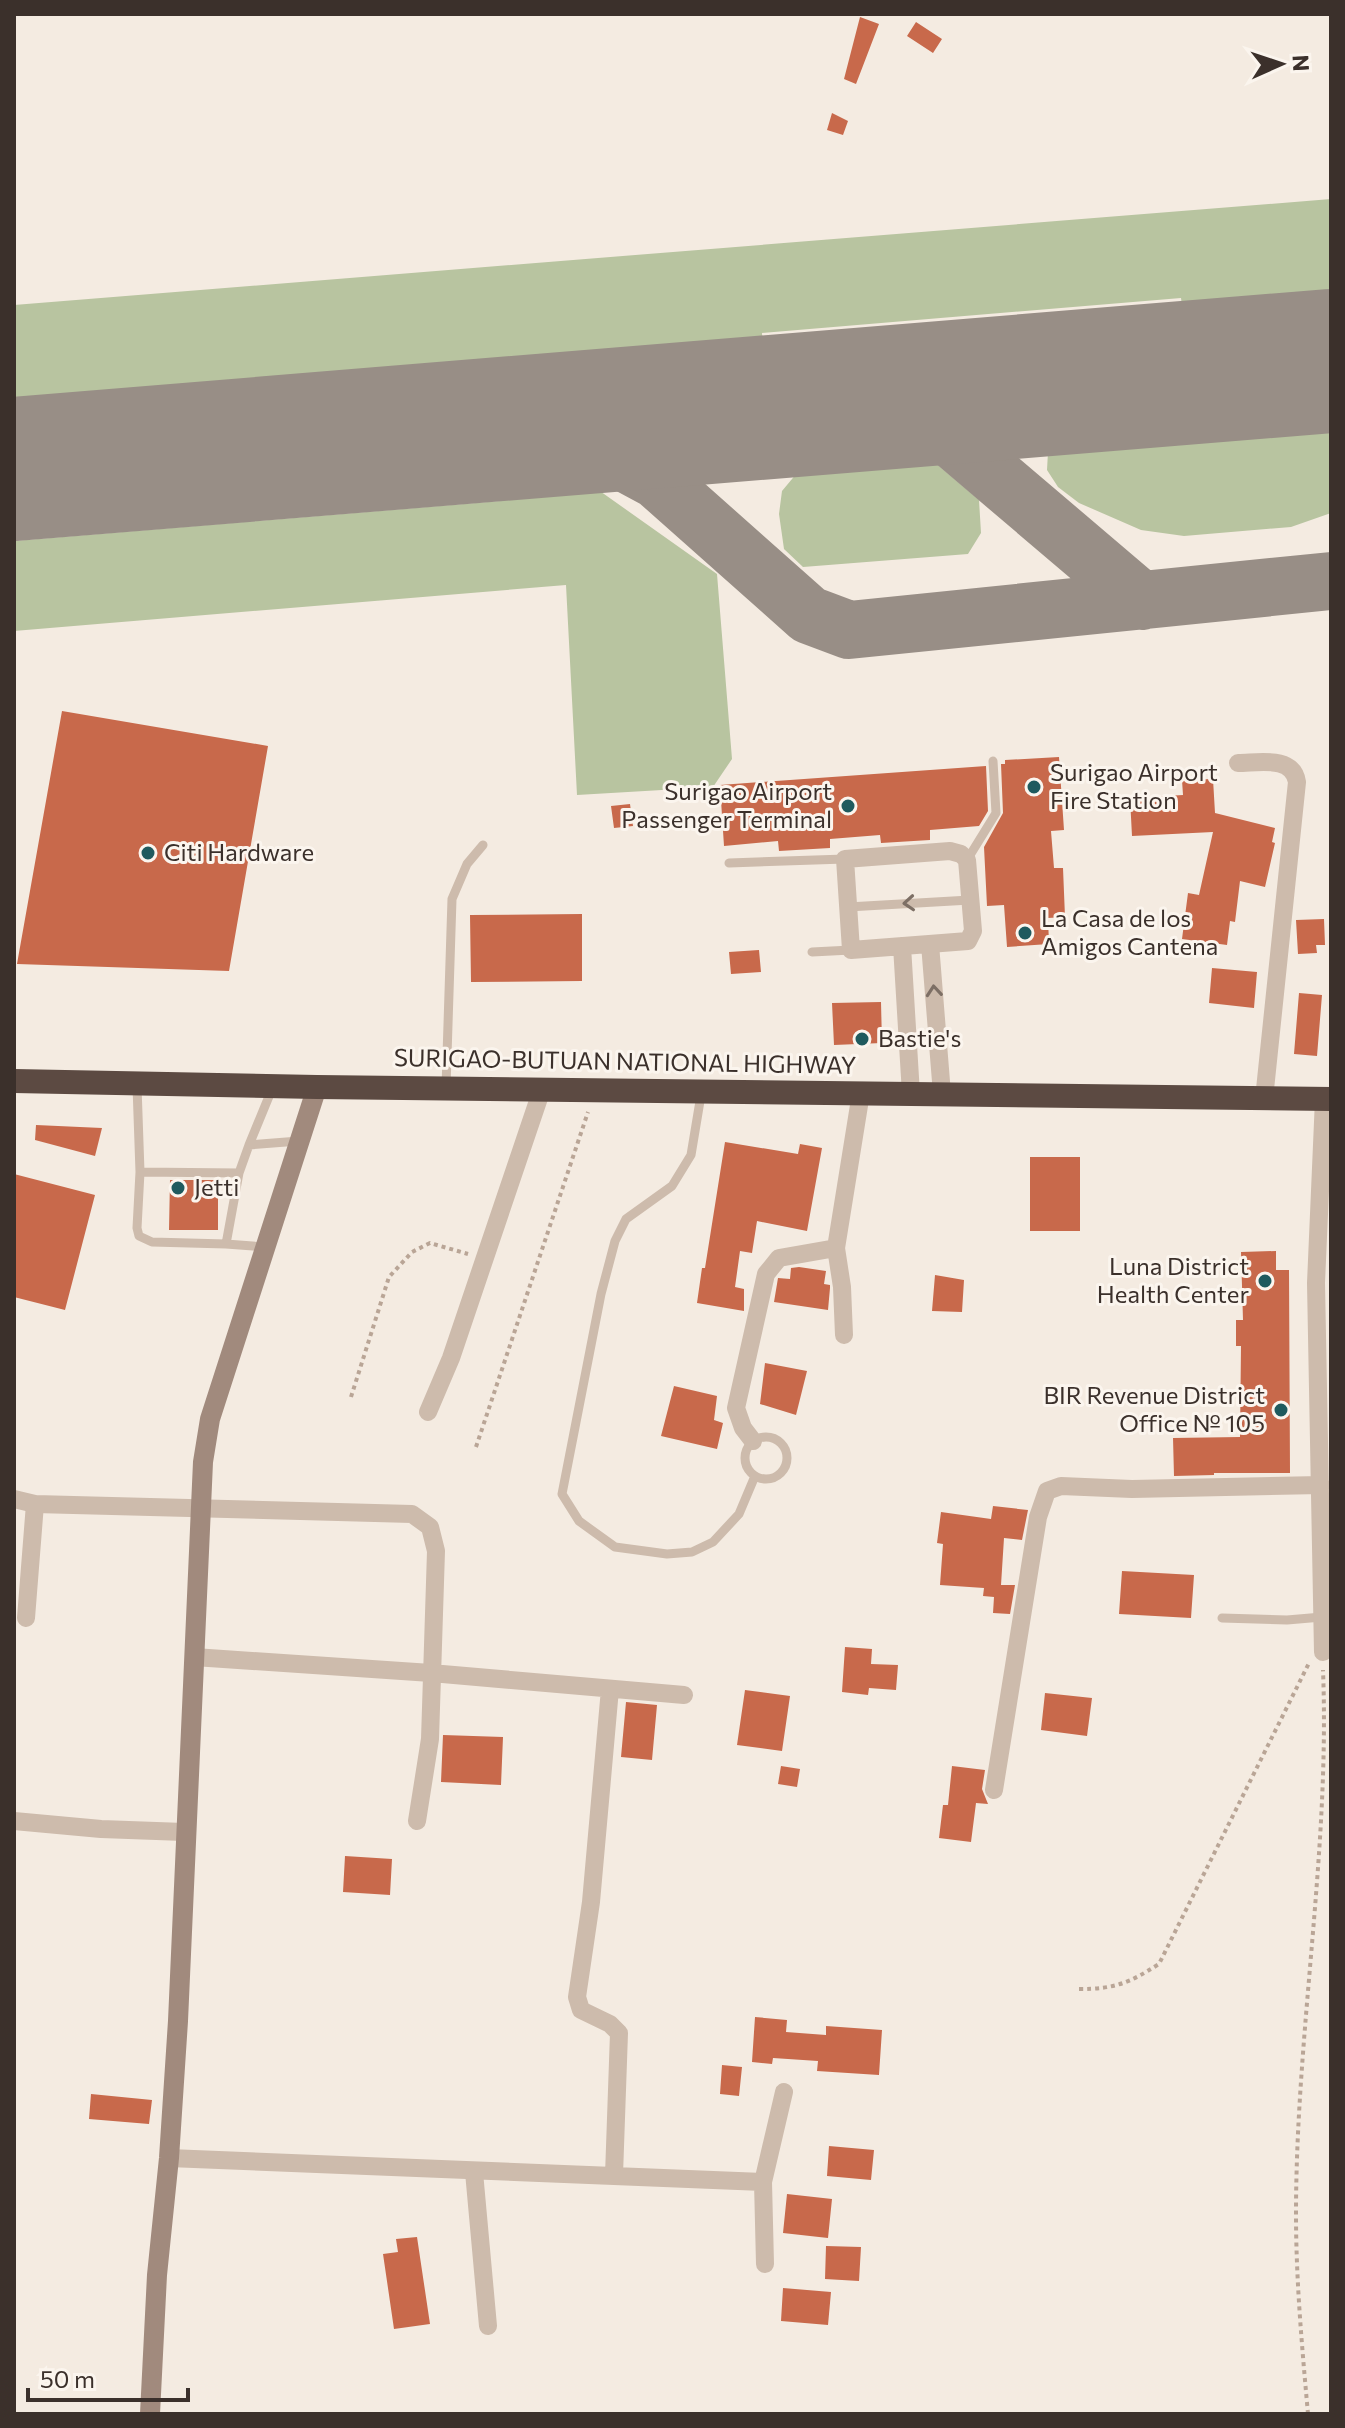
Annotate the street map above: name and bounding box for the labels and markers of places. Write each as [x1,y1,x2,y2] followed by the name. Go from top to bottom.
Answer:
[1050,757,1218,814] place label: Surigao Airport Fire Station
[621,776,832,833] place label: Surigao Airport Passenger Terminal
[1025,778,1043,796] marker: Surigao Airport Fire Station
[839,797,857,815] marker: Surigao Airport Passenger Terminal
[164,837,314,866] place label: Citi Hardware
[139,844,157,862] marker: Citi Hardware
[1041,903,1218,960] place label: La Casa de los Amigos Cantena
[1016,924,1034,942] marker: La Casa de los Amigos Cantena
[878,1023,961,1052] place label: Bastie's
[853,1030,871,1048] marker: Bastie's
[194,1172,239,1201] place label: Jetti
[169,1179,187,1197] marker: Jetti
[1097,1251,1249,1308] place label: Luna District Health Center
[1256,1272,1274,1290] marker: Luna District Health Center
[1044,1380,1265,1437] place label: BIR Revenue District Office № 105
[1272,1401,1290,1419] marker: BIR Revenue District Office № 105

